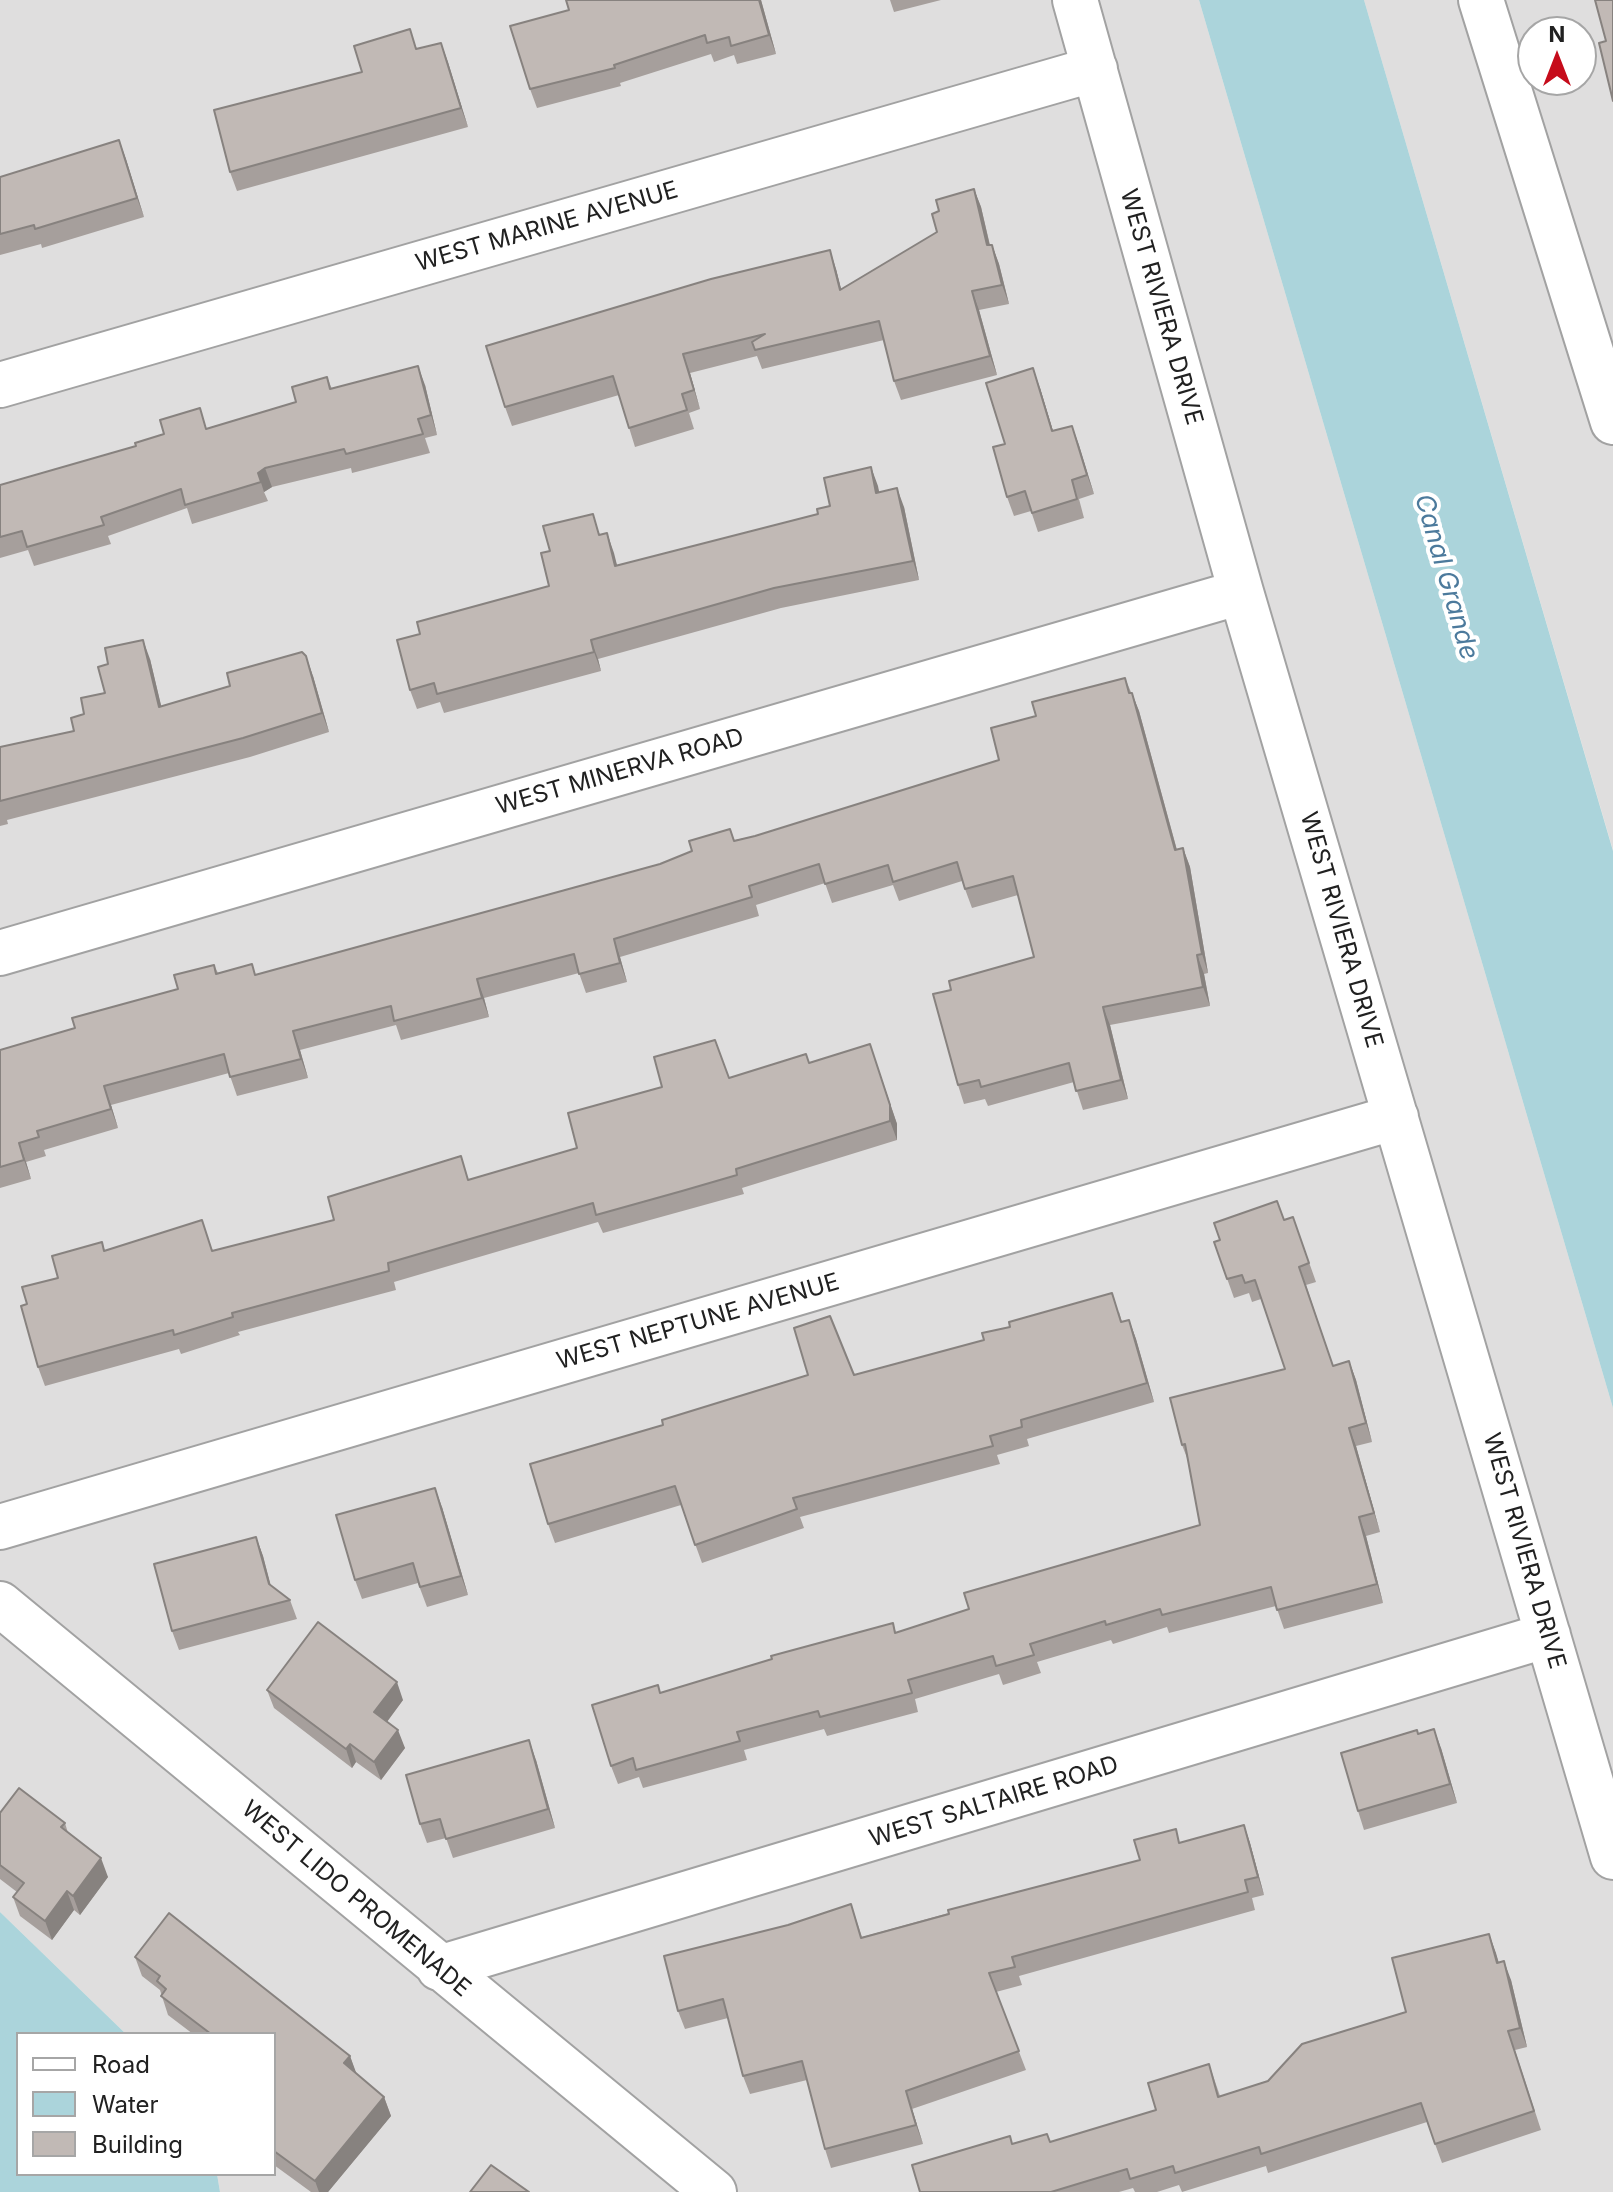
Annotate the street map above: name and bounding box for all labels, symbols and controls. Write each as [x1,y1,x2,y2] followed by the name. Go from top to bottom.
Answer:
[1517,16,1597,96] north arrow
[1549,21,1565,47] text: N
[413,176,681,278] street label: WEST MARINE AVENUE
[1114,186,1208,428] street label: WEST RIVIERA DRIVE
[1407,491,1485,663] water label: Canal Grande
[493,723,747,821] street label: WEST MINERVA ROAD
[1294,809,1388,1051] street label: WEST RIVIERA DRIVE
[553,1268,843,1376] street label: WEST NEPTUNE AVENUE
[1477,1430,1571,1672] street label: WEST RIVIERA DRIVE
[866,1750,1122,1854] street label: WEST SALTAIRE ROAD
[236,1795,476,2003] street label: WEST LIDO PROMENADE
[16,2032,276,2176] legend
[92,2050,150,2079] text: Road
[92,2090,159,2119] text: Water
[92,2130,183,2159] text: Building

